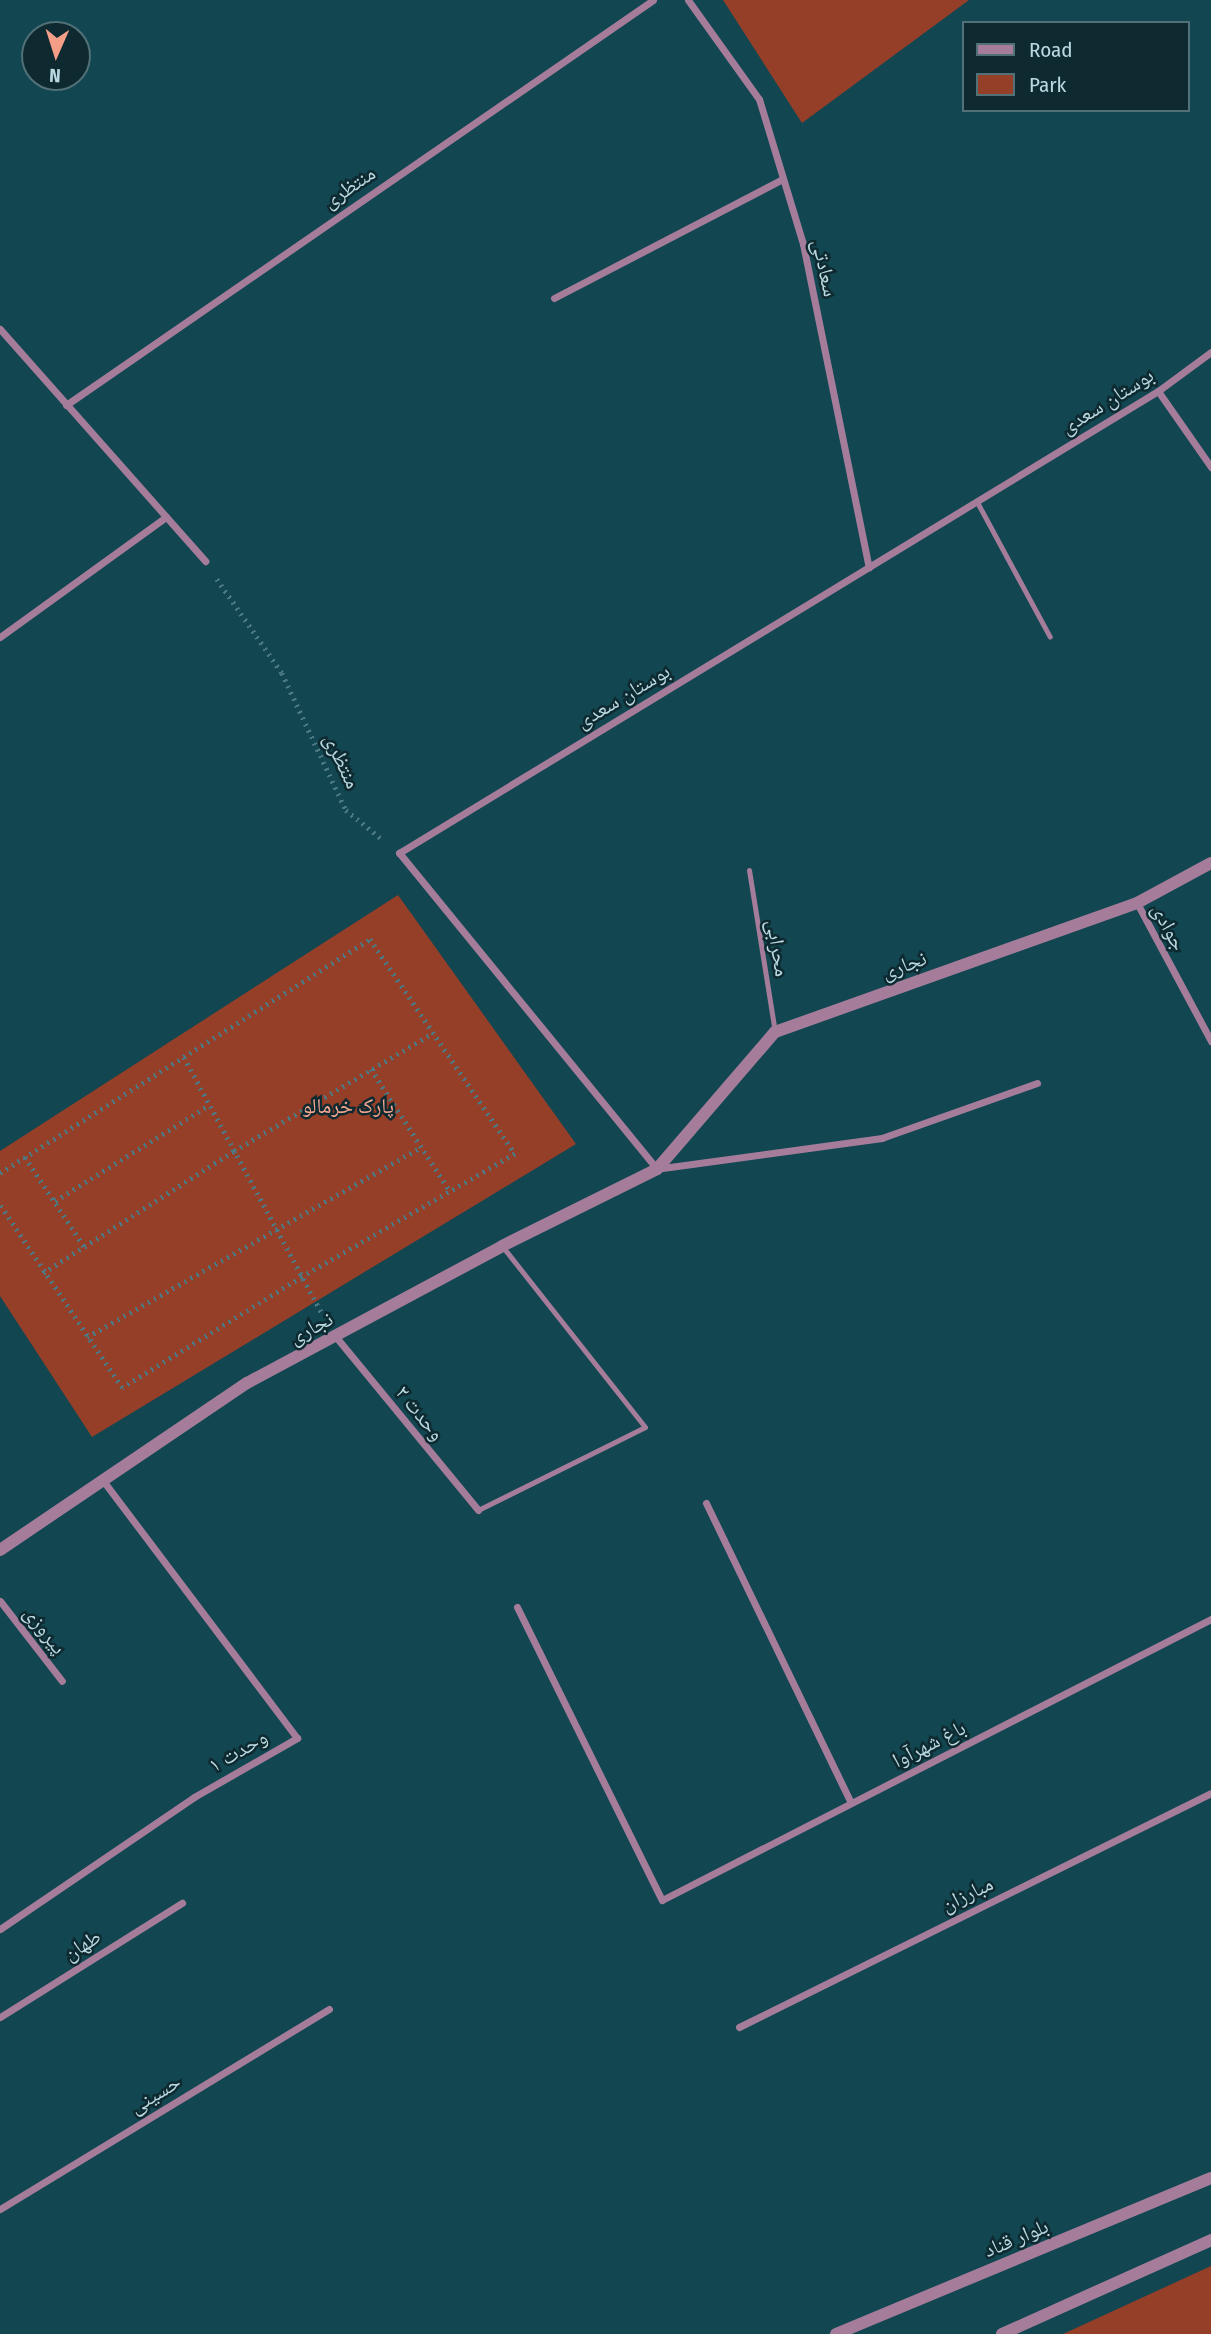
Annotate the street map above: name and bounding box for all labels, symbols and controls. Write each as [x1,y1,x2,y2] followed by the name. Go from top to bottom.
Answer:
[21,21,91,91] north arrow
[962,21,1190,112] legend
[1029,37,1073,63] text: Road
[49,64,61,87] text: N
[1029,72,1066,98] text: Park
[318,160,380,214] street label: منتظری
[807,237,843,299] street label: سعادتی
[1056,362,1158,440] street label: بوستان سعدی
[572,658,674,734] street label: بوستان سعدی
[318,729,366,793] street label: منتظری
[1146,899,1192,955] street label: جوادی
[761,918,795,978] street label: محرابی
[878,945,930,985] street label: نجاری
[302,1093,394,1119] park label: پارک خرمالو
[285,1306,337,1350] street label: نجاری
[390,1380,450,1446] street label: وحدت ۲
[18,1601,72,1659] street label: پیروزی
[888,1715,970,1773] street label: باغ شهرآوا
[204,1724,272,1778] street label: وحدت ۱
[937,1871,997,1917] street label: مبارزان
[59,1924,105,1966] street label: طهان
[125,2069,185,2119] street label: حسینی
[980,2213,1052,2263] street label: بلوار قناد

